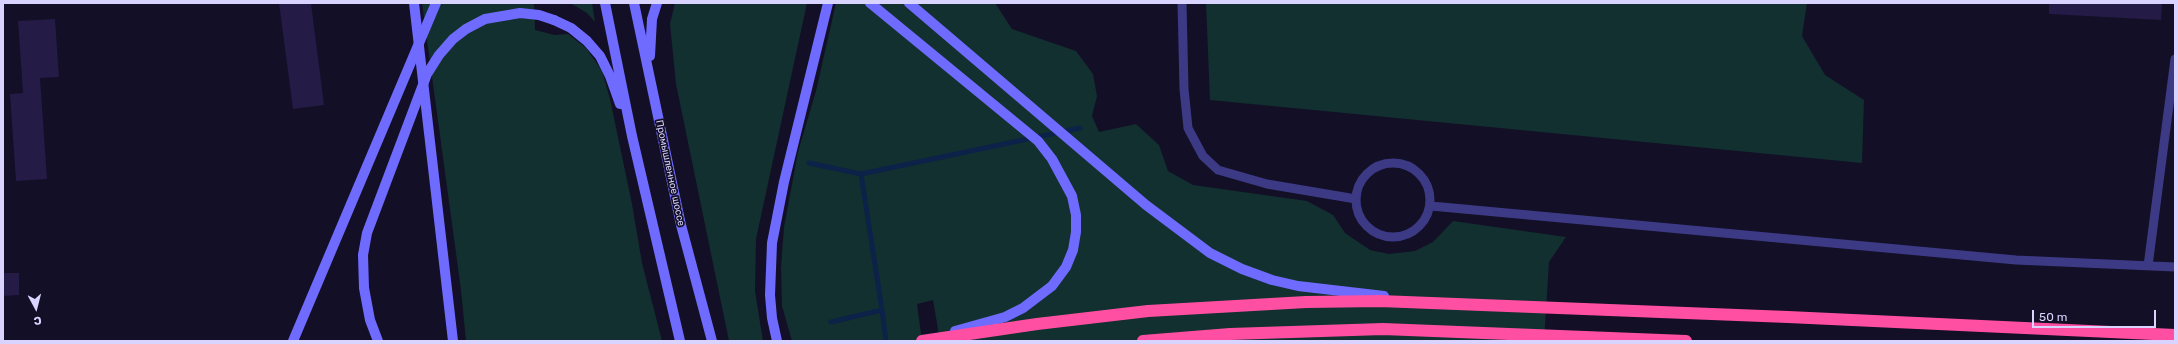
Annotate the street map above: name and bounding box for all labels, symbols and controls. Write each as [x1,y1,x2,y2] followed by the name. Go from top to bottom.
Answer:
[653,119,687,227] street label: Промышленное шоссе
[16,288,56,328] north arrow
[2034,302,2158,328] scale bar
[2039,310,2067,324] text: 50 m
[33,313,42,327] text: С

